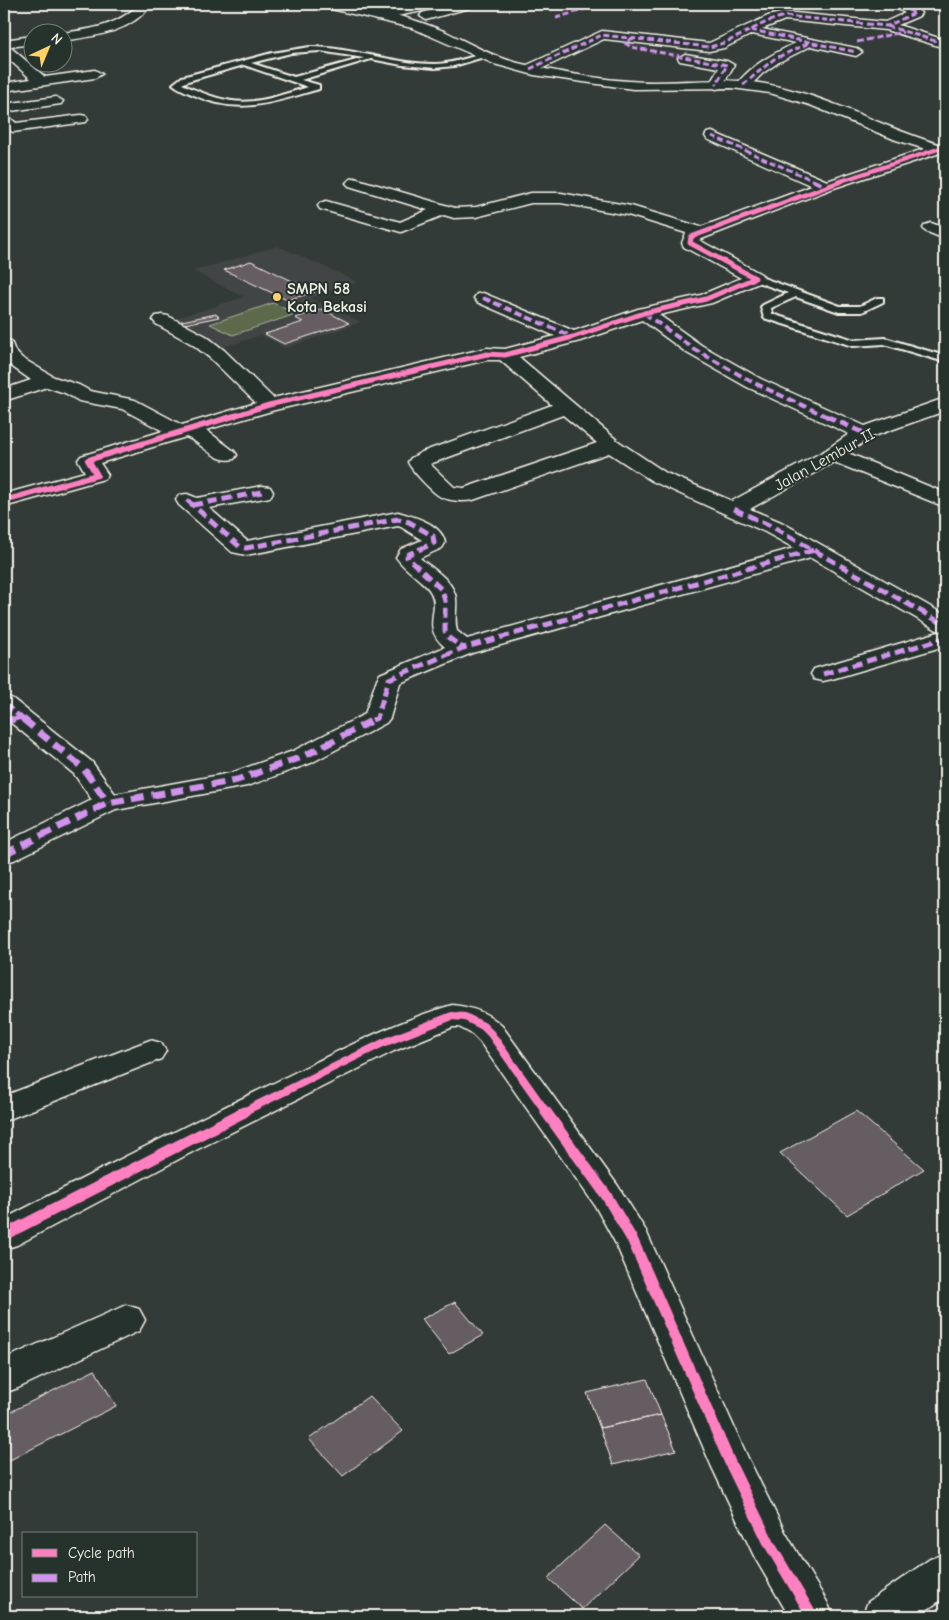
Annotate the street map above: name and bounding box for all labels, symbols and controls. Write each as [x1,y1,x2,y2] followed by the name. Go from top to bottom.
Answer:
[22,22,72,72] north arrow
[47,30,66,48] text: N
[287,280,367,316] place label: SMPN 58 Kota Bekasi
[271,291,283,303] marker: SMPN 58 Kota Bekasi
[771,425,878,495] street label: Jalan Lembur II
[22,1532,198,1598] legend
[68,1544,135,1562] text: Cycle path
[68,1568,96,1586] text: Path

